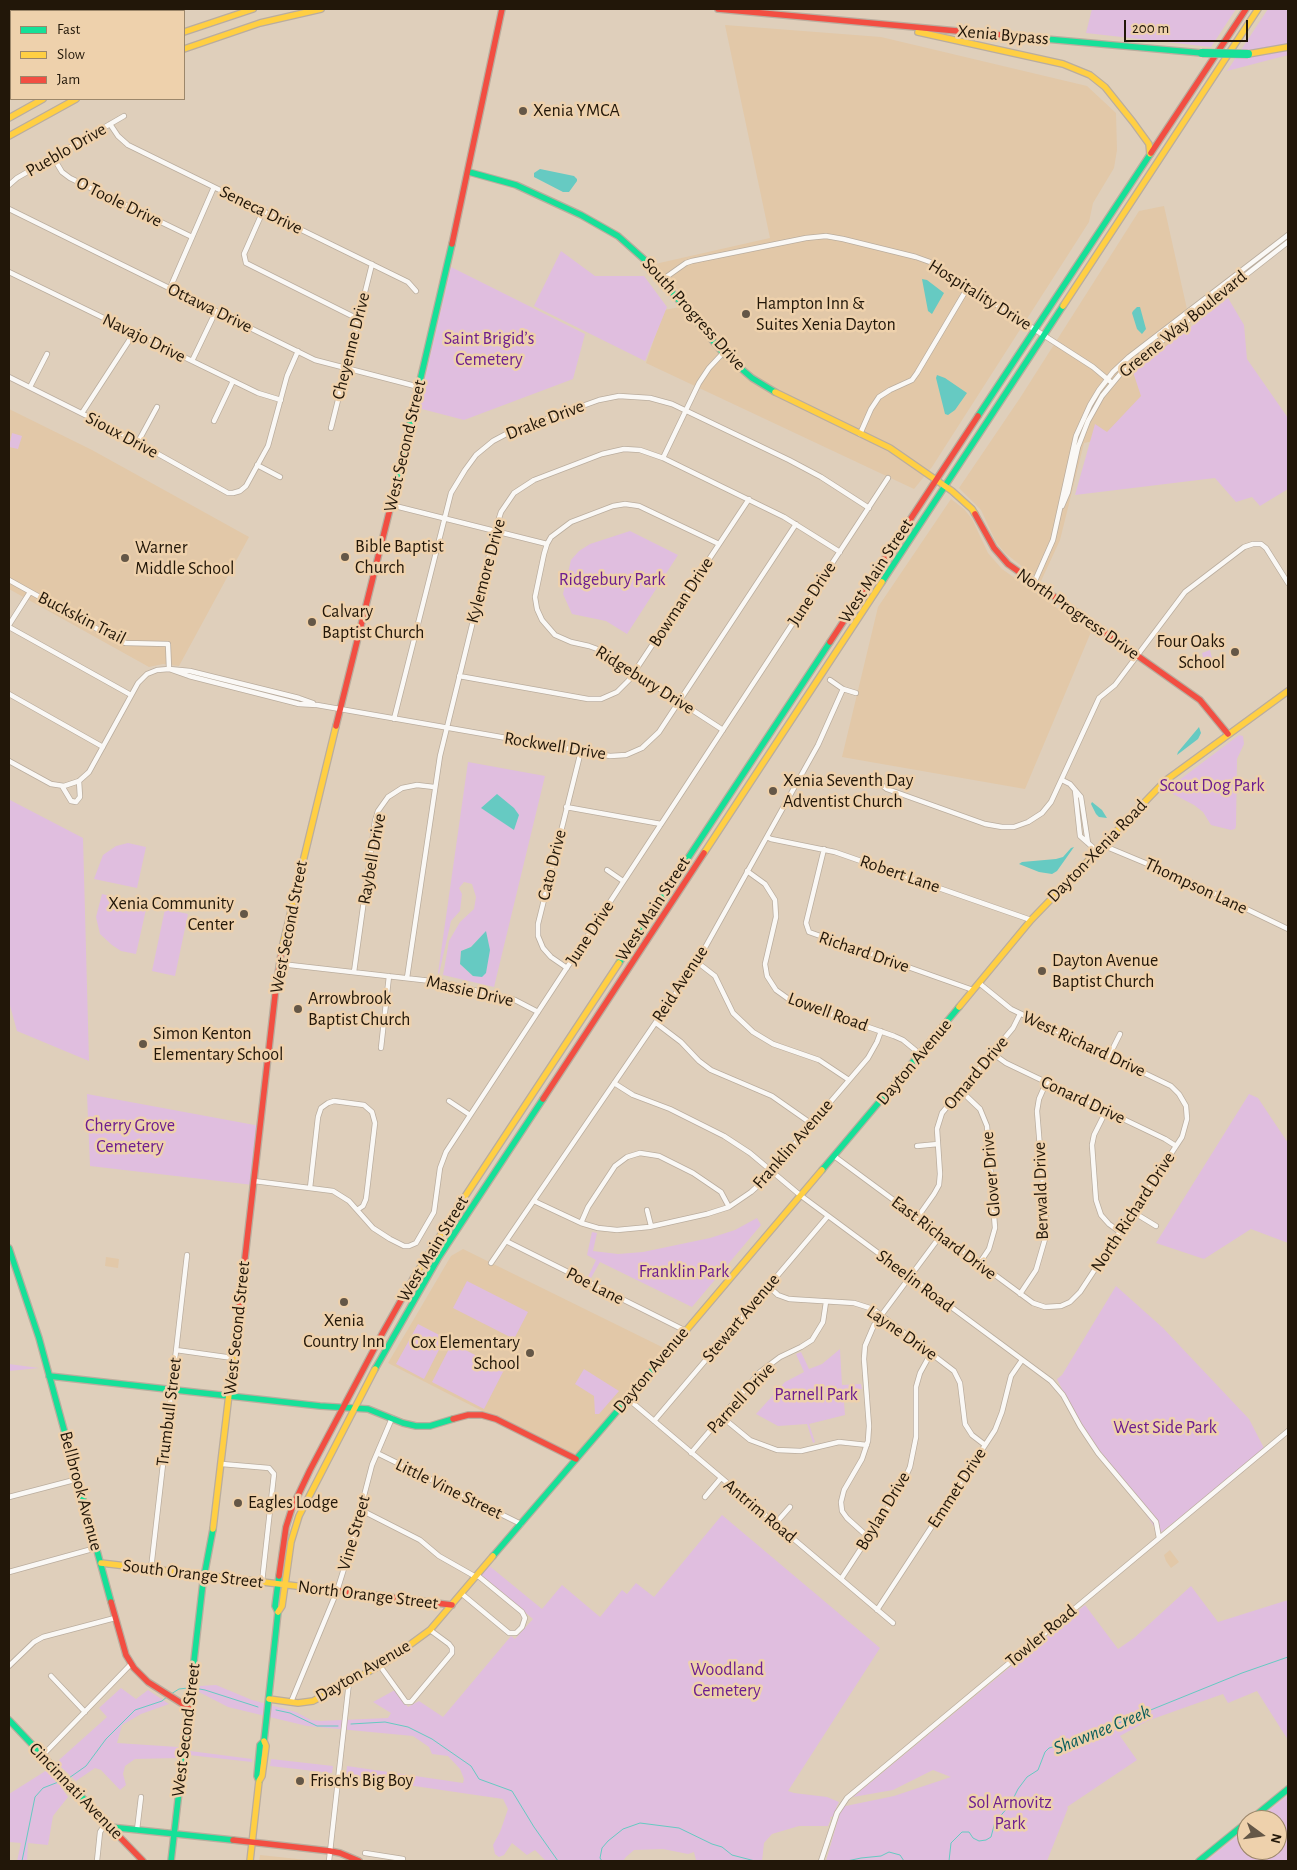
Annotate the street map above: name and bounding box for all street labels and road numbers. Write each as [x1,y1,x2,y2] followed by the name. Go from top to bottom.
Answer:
[956,20,1050,50] street label: Xenia Bypass
[22,118,110,182] street label: Pueblo Drive
[73,172,165,232] street label: O Toole Drive
[216,181,306,239] street label: Seneca Drive
[638,253,750,375] street label: South Progress Drive
[924,255,1036,335] street label: Hospitality Drive
[1115,266,1251,382] street label: Greene Way Boulevard
[164,278,256,338] street label: Ottawa Drive
[327,290,375,402] street label: Cheyenne Drive
[99,309,189,367] street label: Navajo Drive
[379,378,431,514] street label: West Second Street
[503,395,587,445] street label: Drake Drive
[82,407,162,463] street label: Sioux Drive
[834,515,918,627] street label: West Main Street
[462,516,510,626] street label: Kylemore Drive
[644,553,718,651] street label: Bowman Drive
[783,558,841,630] street label: June Drive
[1012,564,1144,664] street label: North Progress Drive
[34,587,130,649] street label: Buckskin Trail
[591,641,699,719] street label: Ridgebury Drive
[503,727,607,765] street label: Rockwell Drive
[1042,795,1152,907] street label: Dayton-Xenia Road
[353,812,391,906] street label: Raybell Drive
[533,827,571,903] street label: Cato Drive
[857,850,943,898] street label: Robert Lane
[611,853,695,965] street label: West Main Street
[1141,853,1251,919] street label: Thompson Lane
[266,859,312,995] street label: West Second Street
[561,897,619,969] street label: June Drive
[816,926,912,978] street label: Richard Drive
[647,942,713,1026] street label: Reid Avenue
[424,970,516,1012] street label: Massie Drive
[785,988,871,1036] street label: Lowell Road
[1019,1006,1149,1082] street label: West Richard Drive
[872,1014,956,1110] street label: Dayton Avenue
[939,1032,1013,1114] street label: Omard Drive
[1037,1071,1129,1129] street label: Conard Drive
[748,1095,838,1193] street label: Franklin Avenue
[977,1130,1005,1218] street label: Glover Drive
[1028,1142,1054,1240] street label: Berwald Drive
[1086,1148,1180,1276] street label: North Richard Drive
[887,1191,1001,1285] street label: East Richard Drive
[393,1192,473,1306] street label: West Main Street
[872,1245,958,1317] street label: Sheelin Road
[219,1260,255,1396] street label: West Second Street
[563,1262,627,1310] street label: Poe Lane
[698,1269,784,1367] street label: Stewart Avenue
[863,1301,941,1365] street label: Layne Drive
[609,1322,693,1418] street label: Dayton Avenue
[152,1356,186,1468] street label: Trumbull Street
[703,1358,779,1438] street label: Parnell Drive
[55,1429,107,1553] street label: Bellbrook Avenue
[923,1444,991,1532] street label: Emmet Drive
[392,1454,506,1524] street label: Little Vine Street
[851,1468,915,1554] street label: Boylan Drive
[719,1474,801,1548] street label: Antrim Road
[333,1493,375,1573] street label: Vine Street
[122,1555,264,1593] street label: South Orange Street
[297,1576,439,1614] street label: North Orange Street
[1001,1600,1081,1672] street label: Towler Road
[312,1635,414,1707] street label: Dayton Avenue
[167,1662,205,1798] street label: West Second Street
[24,1738,128,1844] street label: Cincinnati Avenue

